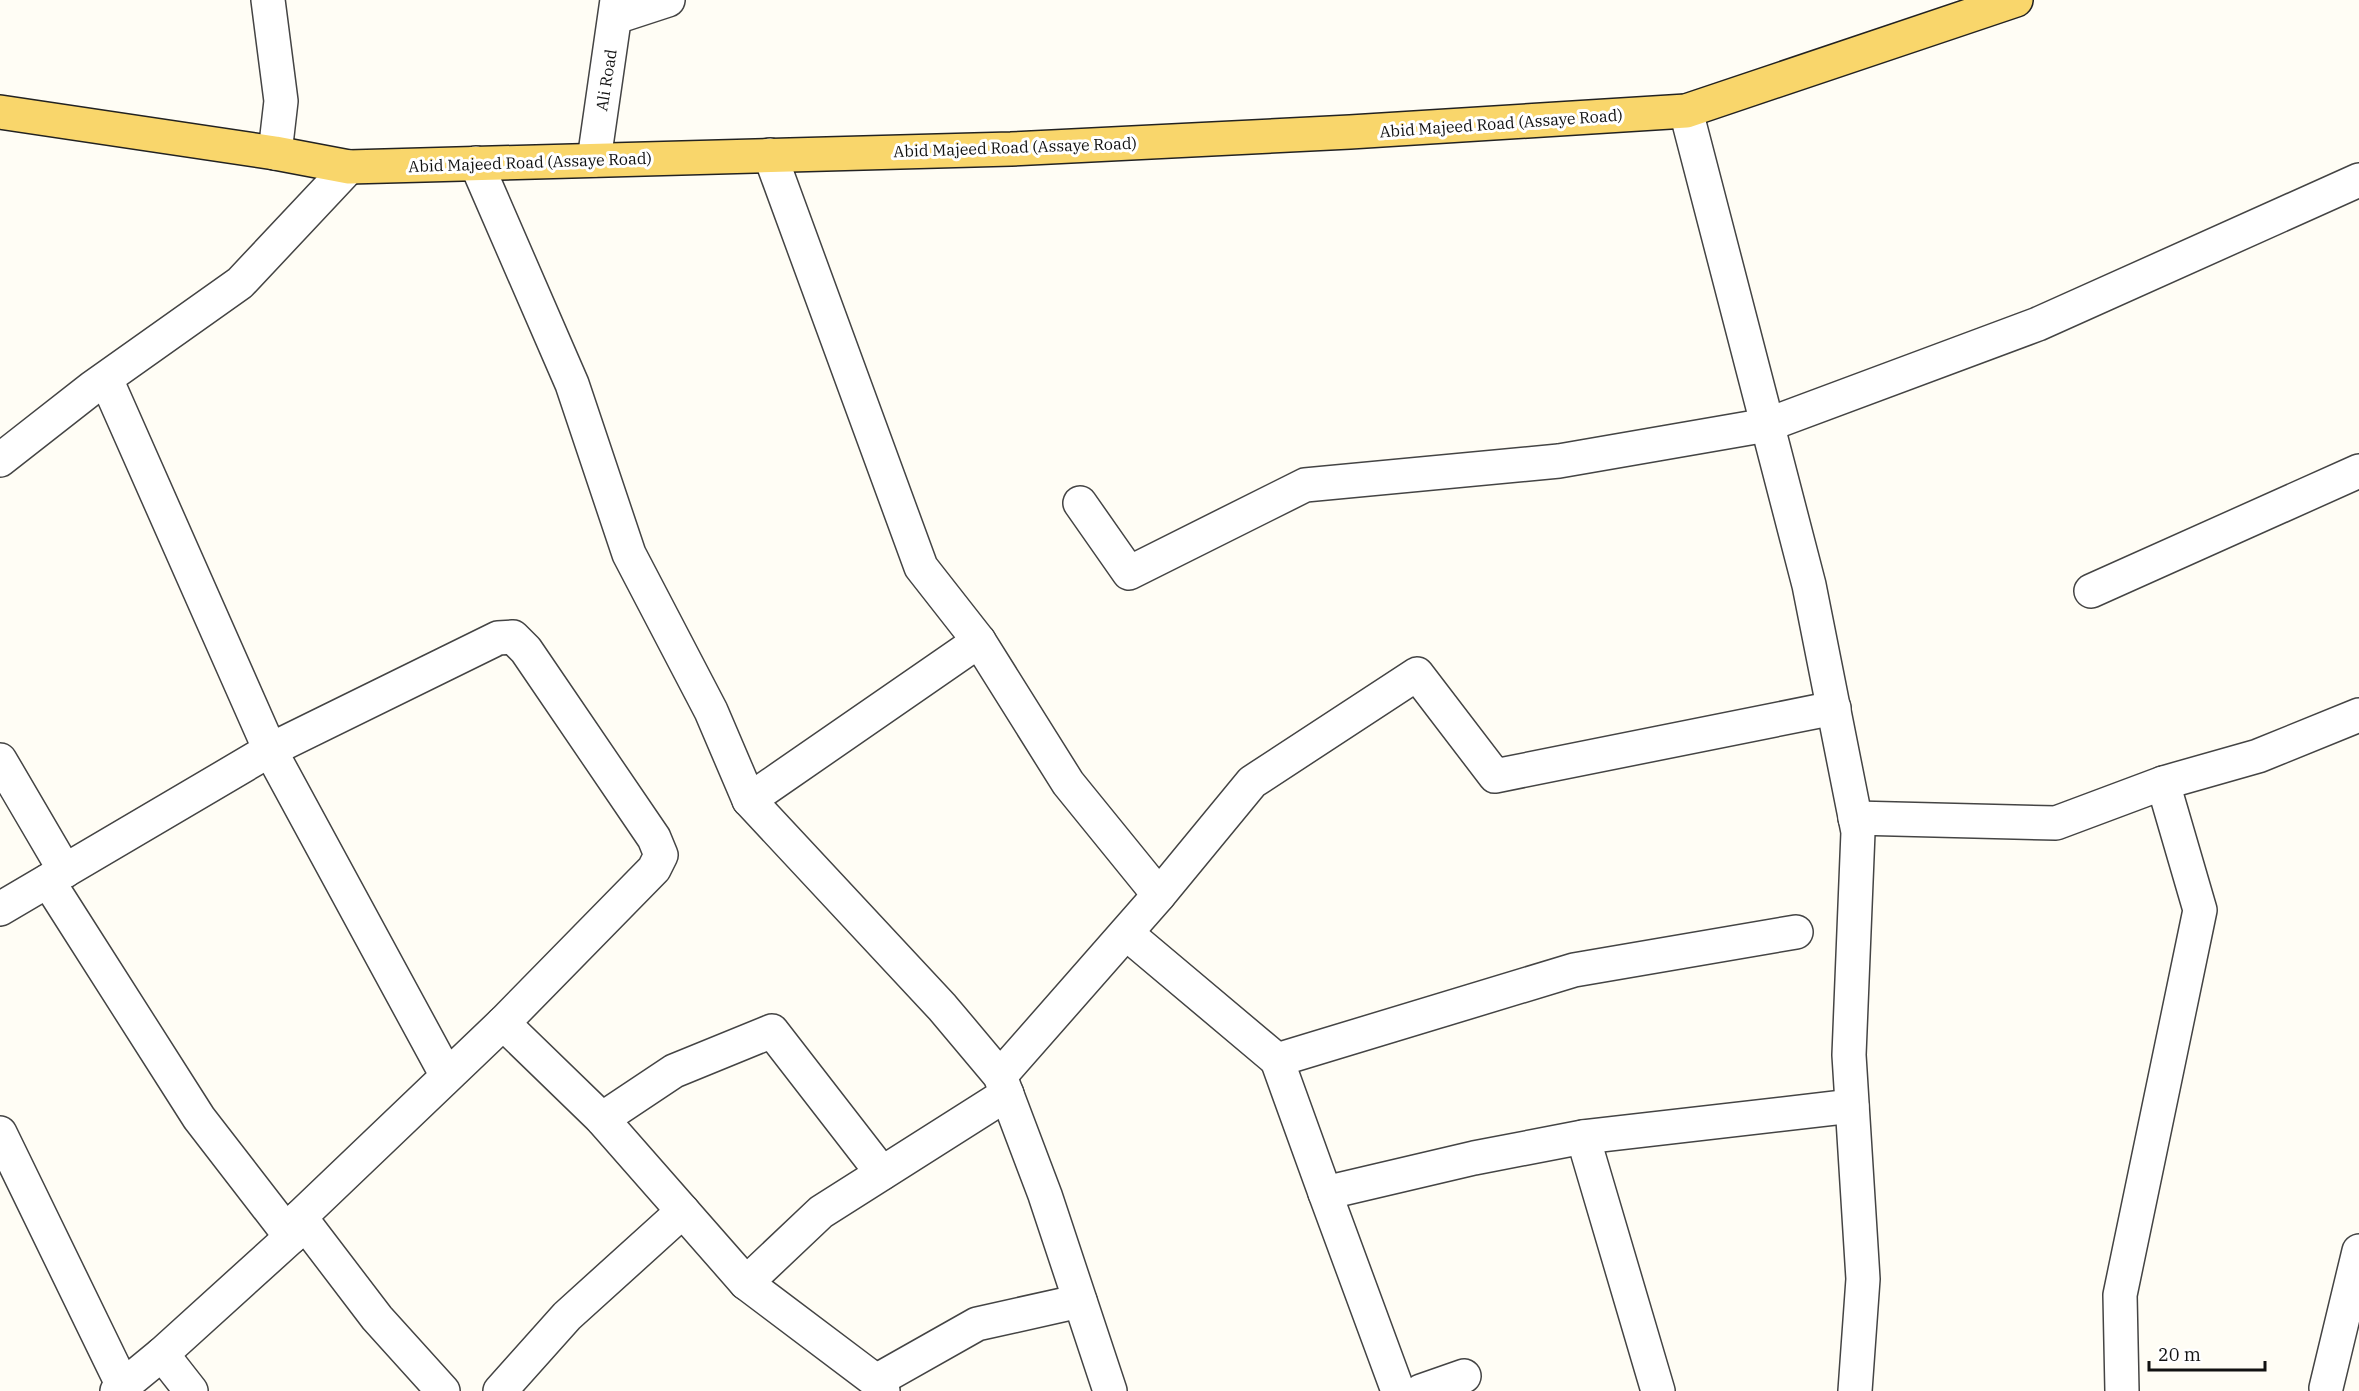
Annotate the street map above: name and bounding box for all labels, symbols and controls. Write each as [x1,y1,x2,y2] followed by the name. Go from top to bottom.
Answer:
[591,47,621,112] street label: Ali Road
[1379,105,1623,141] street label: Abid Majeed Road (Assaye Road)
[893,133,1137,161] street label: Abid Majeed Road (Assaye Road)
[408,148,652,176] street label: Abid Majeed Road (Assaye Road)
[2149,1334,2264,1372] scale bar
[2158,1343,2201,1366] text: 20 m

